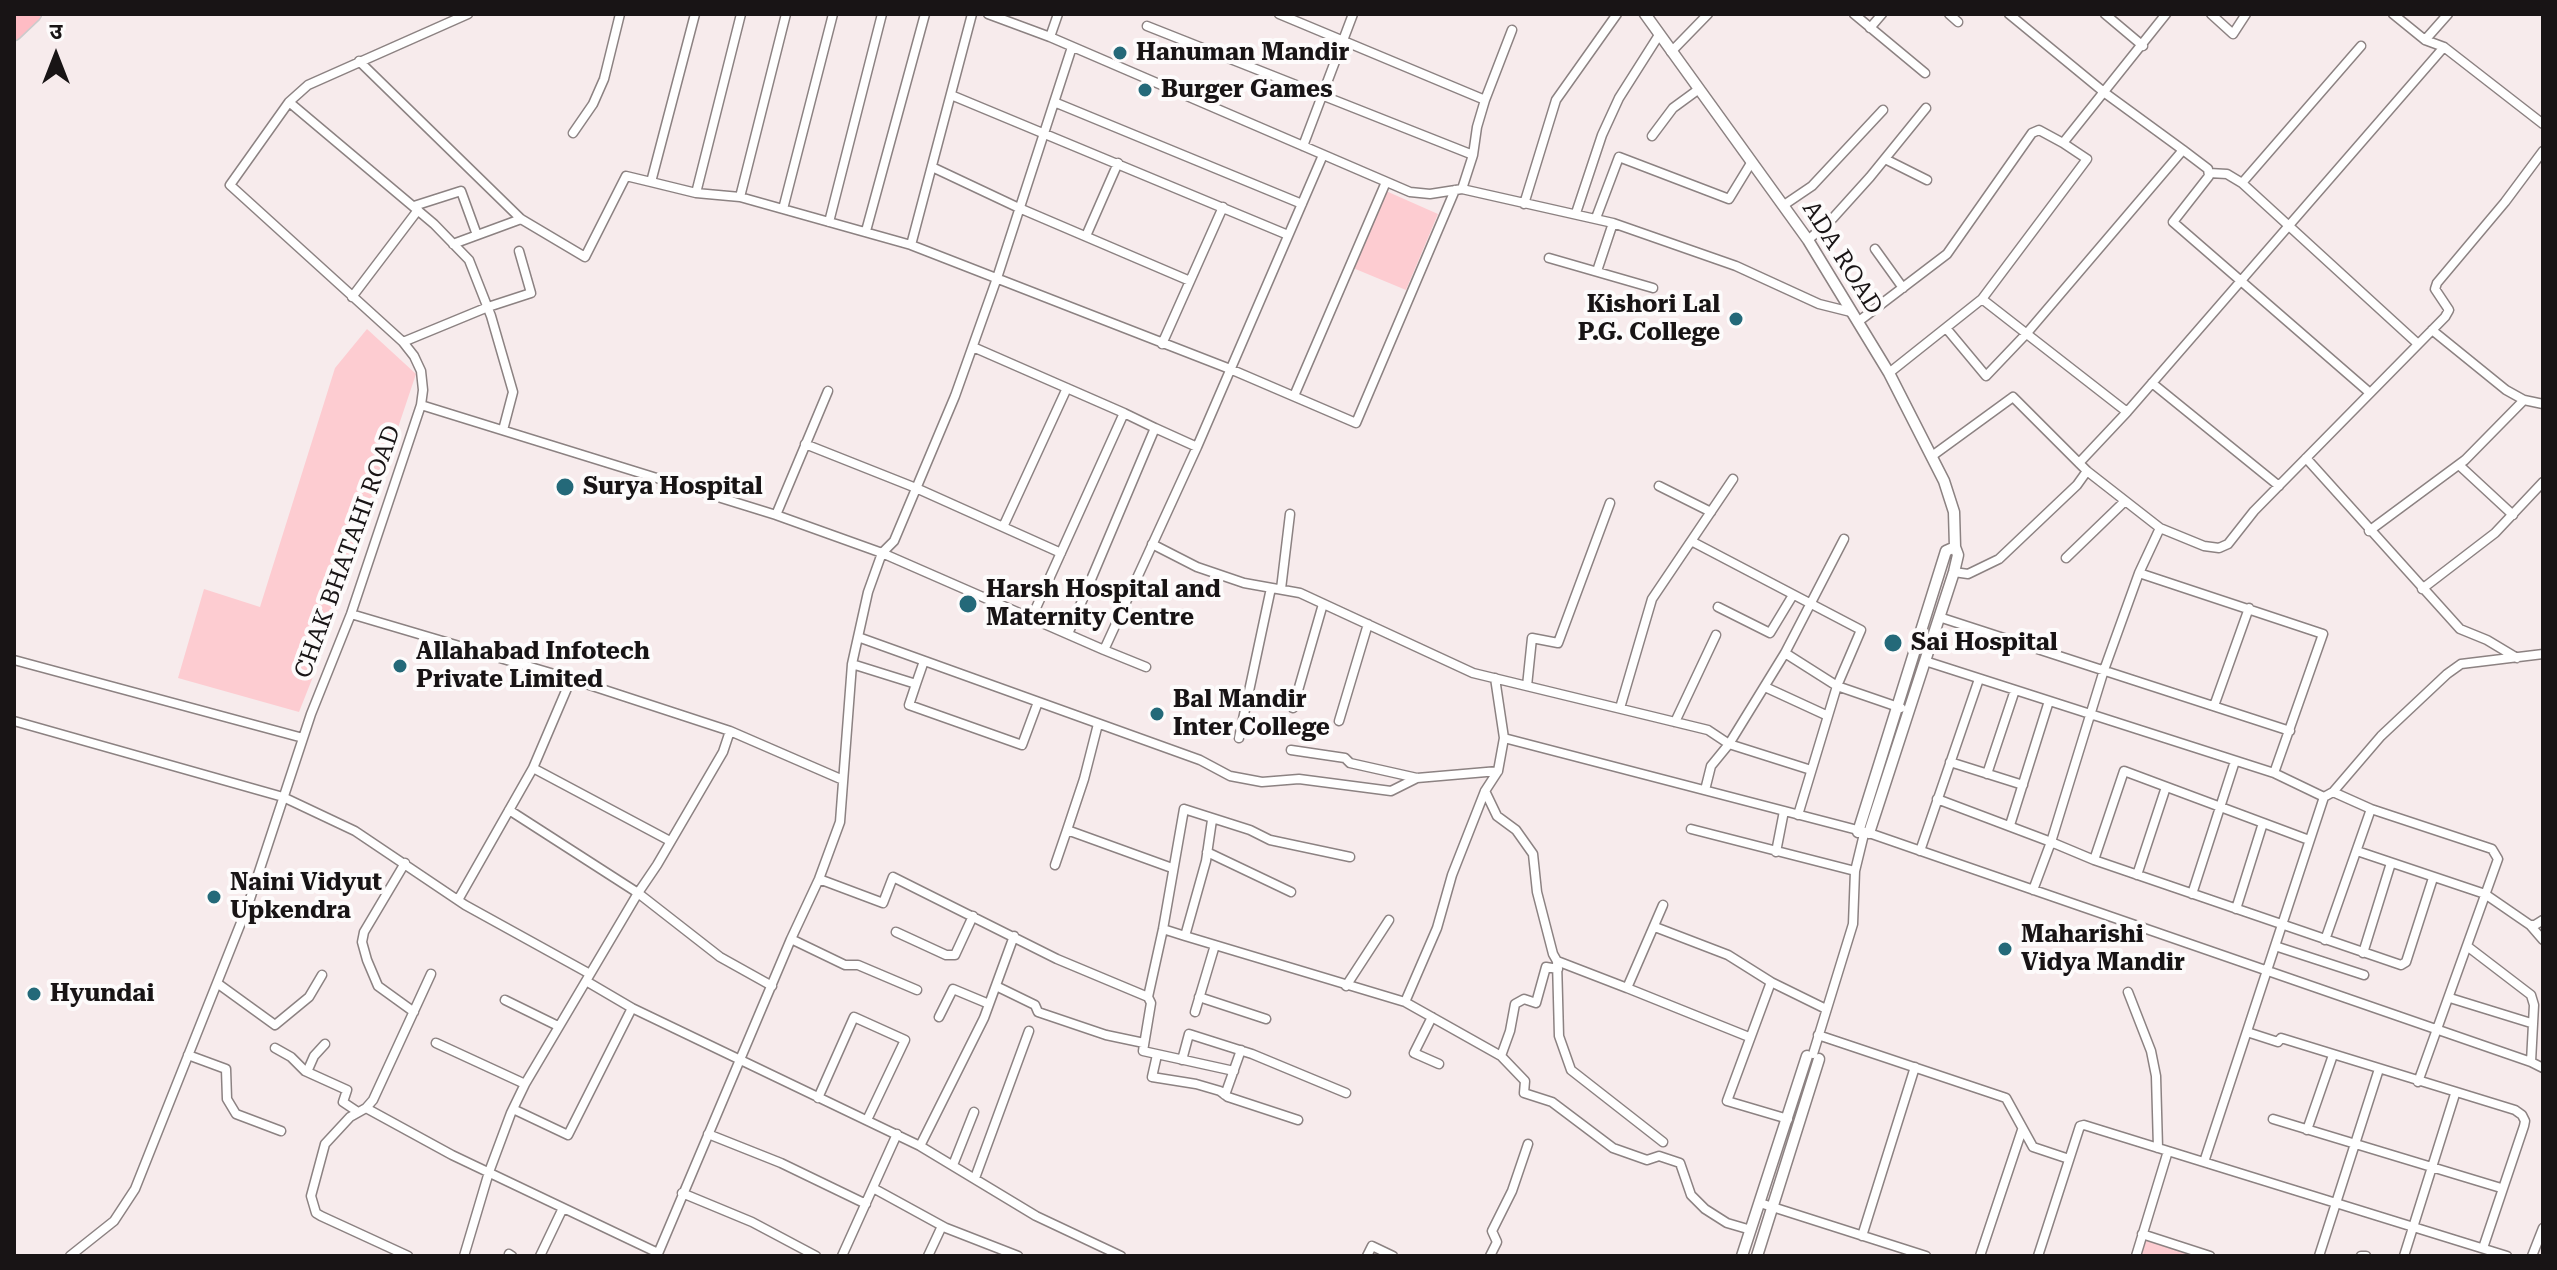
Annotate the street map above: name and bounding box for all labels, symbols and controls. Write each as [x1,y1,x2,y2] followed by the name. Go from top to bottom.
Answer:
[16,16,96,96] north arrow
[50,19,62,44] text: उ
[1136,39,1349,67] place label: Hanuman Mandir
[1111,44,1129,62] marker: Hanuman Mandir
[1161,76,1333,104] place label: Burger Games
[1136,81,1154,99] marker: Burger Games
[1796,196,1888,320] street label: ADA ROAD
[1578,291,1720,347] place label: Kishori Lal P.G. College
[1727,310,1745,328] marker: Kishori Lal P.G. College
[289,422,407,682] street label: CHAK BHATAHI ROAD
[583,473,763,501] place label: Surya Hospital
[554,476,576,498] marker: Surya Hospital
[986,576,1221,632] place label: Harsh Hospital and Maternity Centre
[957,593,979,615] marker: Harsh Hospital and Maternity Centre
[1911,629,2058,657] place label: Sai Hospital
[1882,632,1904,654] marker: Sai Hospital
[416,638,650,694] place label: Allahabad Infotech Private Limited
[391,657,409,675] marker: Allahabad Infotech Private Limited
[1173,686,1330,742] place label: Bal Mandir Inter College
[1148,705,1166,723] marker: Bal Mandir Inter College
[230,869,382,925] place label: Naini Vidyut Upkendra
[205,888,223,906] marker: Naini Vidyut Upkendra
[2021,921,2185,977] place label: Maharishi Vidya Mandir
[1996,940,2014,958] marker: Maharishi Vidya Mandir
[50,980,154,1008] place label: Hyundai
[25,985,43,1003] marker: Hyundai

